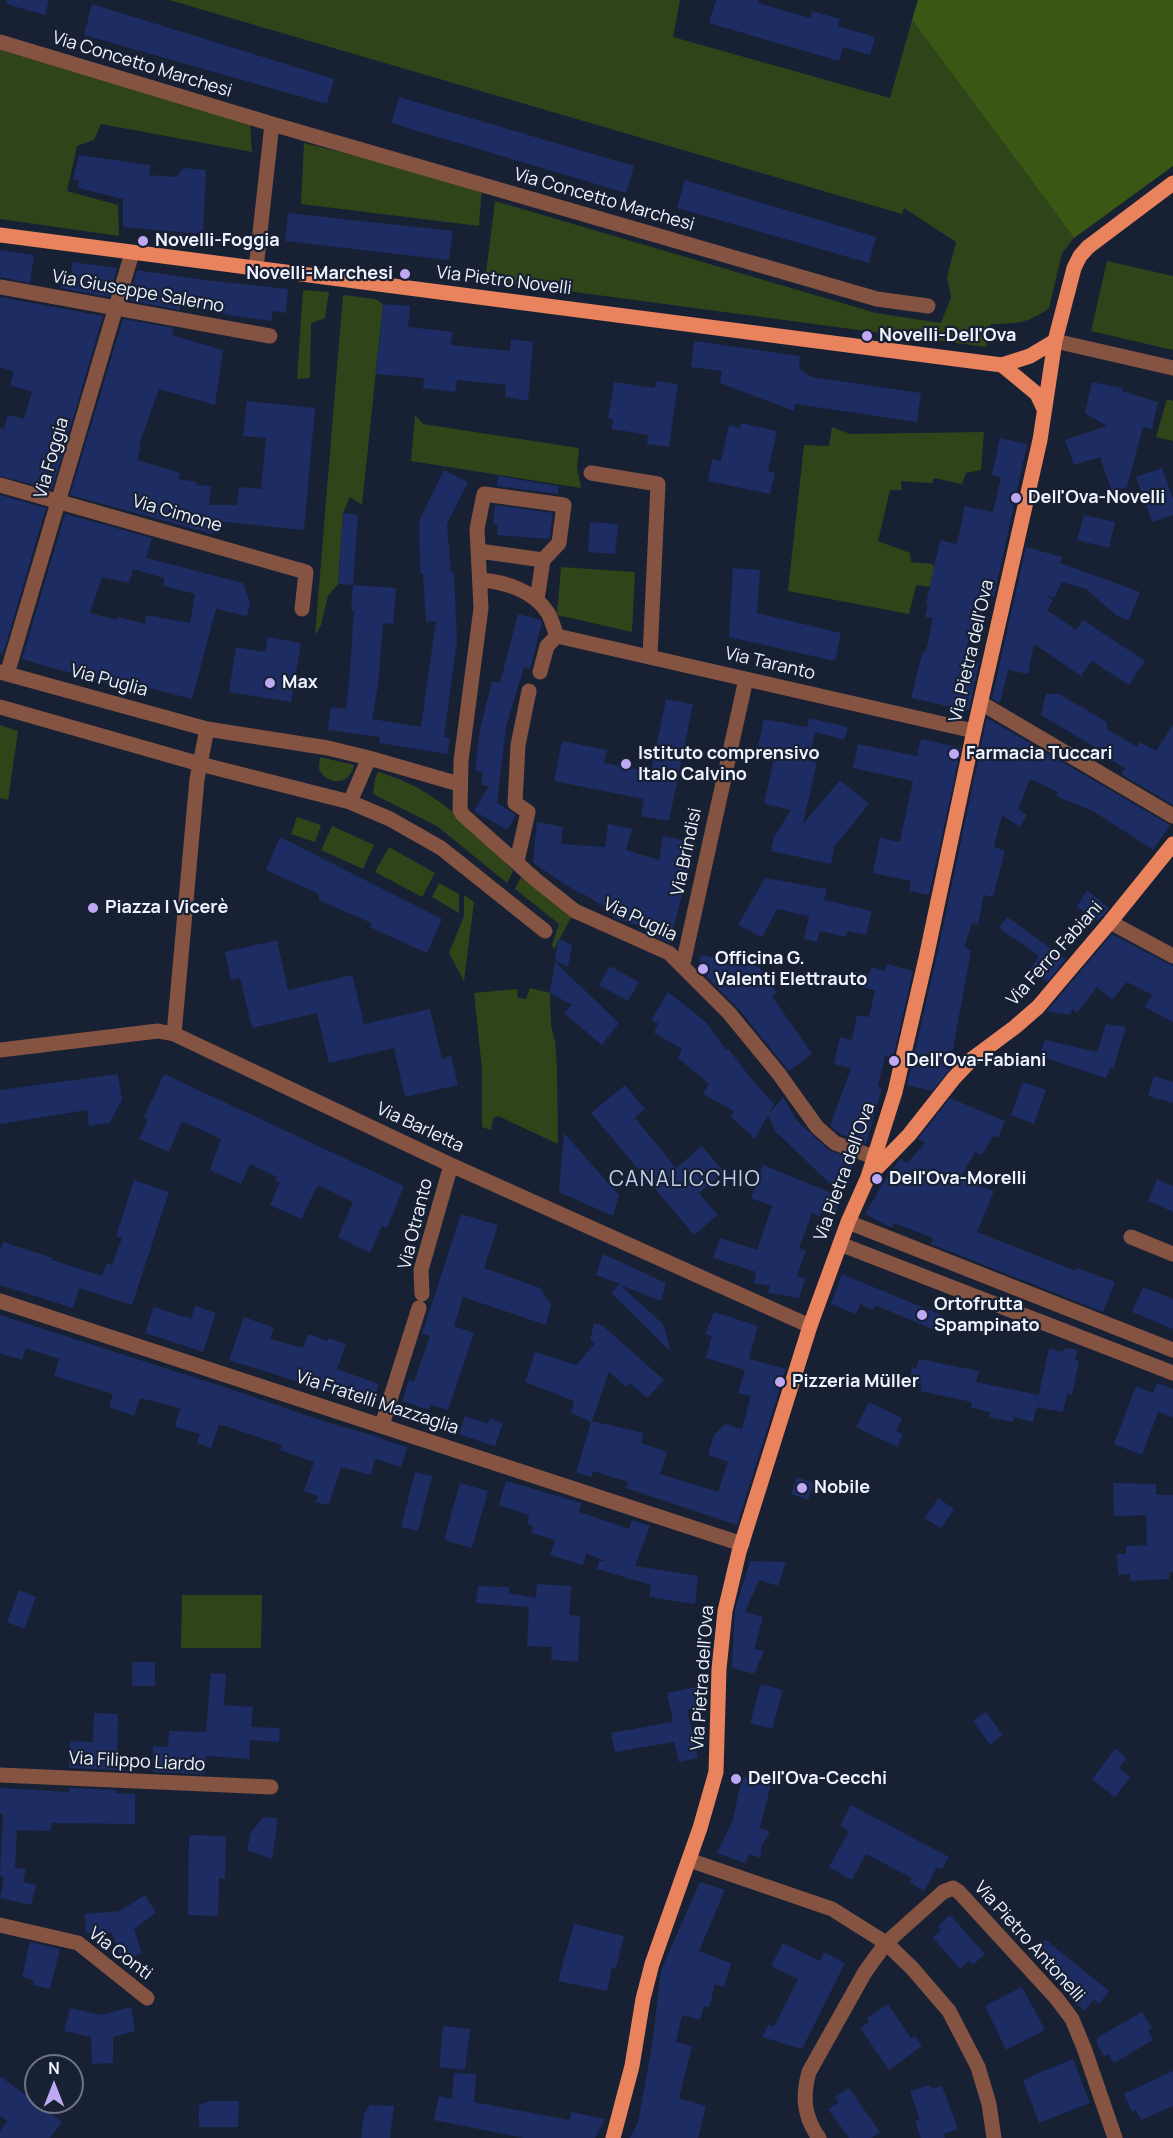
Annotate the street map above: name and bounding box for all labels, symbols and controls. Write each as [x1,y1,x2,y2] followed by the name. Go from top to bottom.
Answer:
[50,27,234,103] street label: Via Concetto Marchesi
[511,164,697,236] street label: Via Concetto Marchesi
[155,230,280,252] place label: Novelli-Foggia
[136,234,150,248] marker: Novelli-Foggia
[435,262,573,300] street label: Via Pietro Novelli
[246,263,393,285] place label: Novelli-Marchesi
[50,266,226,318] street label: Via Giuseppe Salerno
[398,267,412,281] marker: Novelli-Marchesi
[879,325,1016,347] place label: Novelli-Dell'Ova
[860,329,874,343] marker: Novelli-Dell'Ova
[30,415,74,501] street label: Via Foggia
[1028,487,1165,509] place label: Dell'Ova-Novelli
[130,491,224,537] street label: Via Cimone
[1009,491,1023,505] marker: Dell'Ova-Novelli
[945,578,999,724] street label: Via Pietra dell'Ova
[723,643,817,685] street label: Via Taranto
[68,660,150,702] street label: Via Puglia
[282,672,318,694] place label: Max
[263,676,277,690] marker: Max
[638,743,820,786] place label: Istituto comprensivo Italo Calvino
[966,743,1112,765] place label: Farmacia Tuccari
[947,747,961,761] marker: Farmacia Tuccari
[619,757,633,771] marker: Istituto comprensivo Italo Calvino
[667,806,707,898] street label: Via Brindisi
[600,894,680,946] street label: Via Puglia
[105,897,228,919] place label: Piazza I Vicerè
[1002,897,1108,1011] street label: Via Ferro Fabiani
[86,901,100,915] marker: Piazza I Vicerè
[715,948,867,990] place label: Officina G. Valenti Elettrauto
[696,962,710,976] marker: Officina G. Valenti Elettrauto
[906,1050,1046,1072] place label: Dell'Ova-Fabiani
[887,1054,901,1068] marker: Dell'Ova-Fabiani
[373,1098,467,1158] street label: Via Barletta
[810,1100,880,1244] street label: Via Pietra dell'Ova
[609,1167,761,1193] district label: CANALICCHIO
[889,1168,1027,1190] place label: Dell'Ova-Morelli
[870,1172,884,1186] marker: Dell'Ova-Morelli
[394,1176,438,1272] street label: Via Otranto
[934,1294,1040,1336] place label: Ortofrutta Spampinato
[915,1308,929,1322] marker: Ortofrutta Spampinato
[293,1366,461,1440] street label: Via Fratelli Mazzaglia
[792,1371,919,1393] place label: Pizzeria Müller
[773,1375,787,1389] marker: Pizzeria Müller
[814,1477,870,1499] place label: Nobile
[795,1481,809,1495] marker: Nobile
[687,1605,719,1751] street label: Via Pietra dell'Ova
[68,1748,206,1776] street label: Via Filippo Liardo
[748,1768,887,1790] place label: Dell'Ova-Cecchi
[729,1772,743,1786] marker: Dell'Ova-Cecchi
[969,1877,1089,2007] street label: Via Pietro Antonelli
[84,1923,156,1985] street label: Via Conti
[24,2054,84,2114] north arrow
[48,2057,60,2079] text: N

